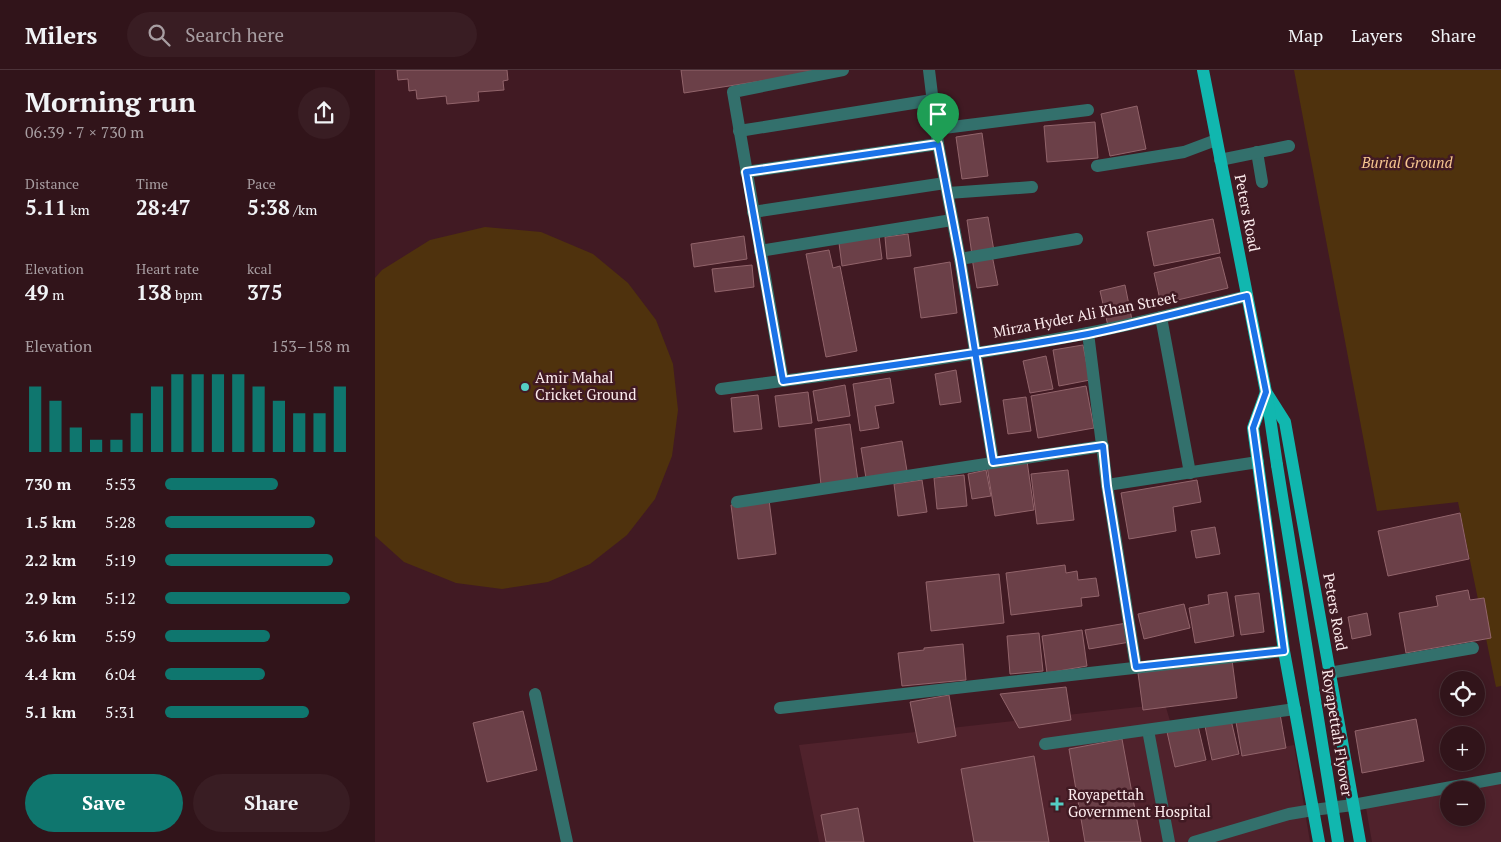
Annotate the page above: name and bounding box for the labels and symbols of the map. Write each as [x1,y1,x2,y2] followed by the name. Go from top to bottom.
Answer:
[917,93,959,144] pin
[1361,152,1453,172] park label: Burial Ground
[1231,172,1265,253] street label: Peters Road
[991,286,1179,342] street label: Mirza Hyder Ali Khan Street
[535,367,636,404] place label: Amir Mahal Cricket Ground
[519,381,531,393] marker: Amir Mahal Cricket Ground
[1319,571,1353,652] street label: Peters Road
[1318,668,1358,798] street label: Royapettah Flyover
[1068,784,1211,821] place label: Royapettah Government Hospital
[1050,797,1064,811] marker: Royapettah Government Hospital

